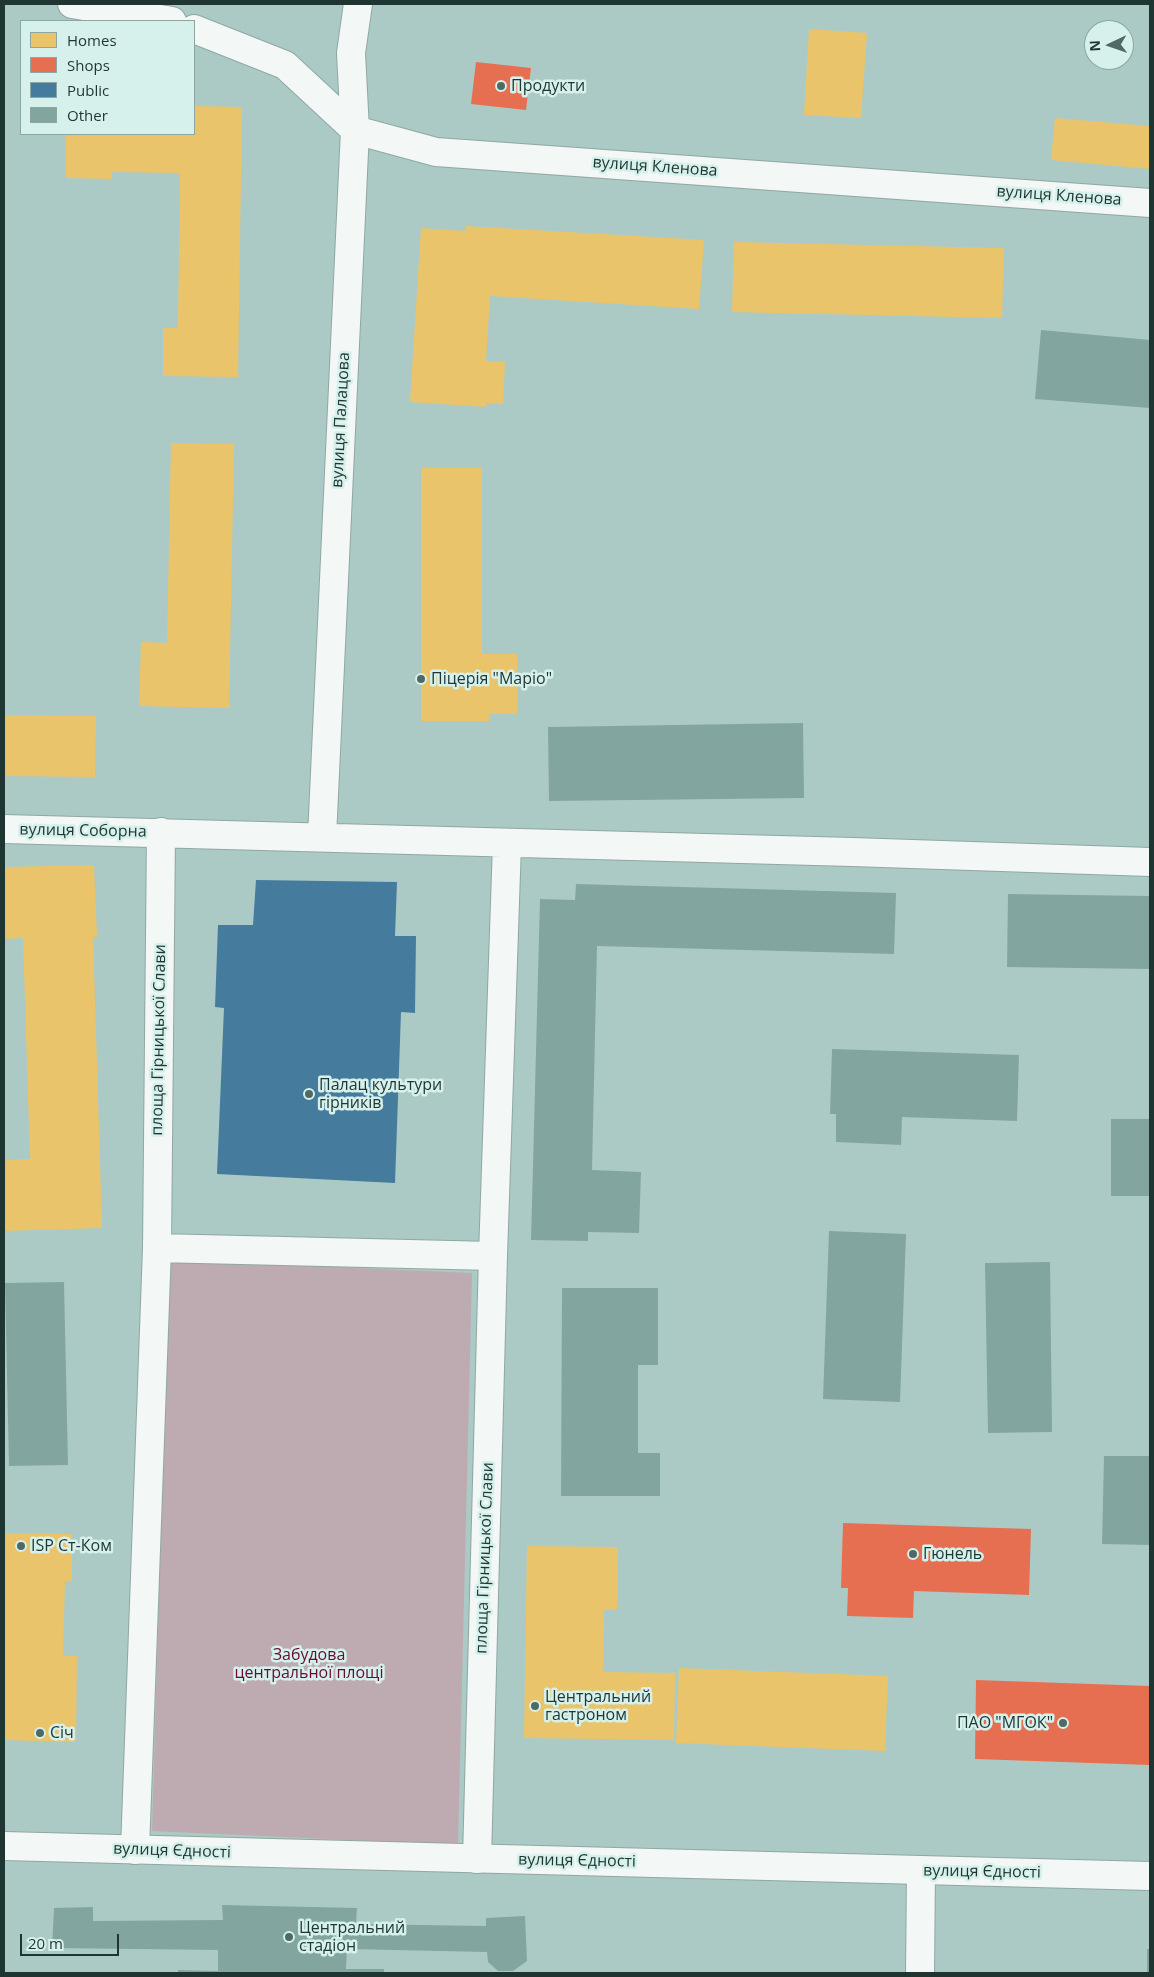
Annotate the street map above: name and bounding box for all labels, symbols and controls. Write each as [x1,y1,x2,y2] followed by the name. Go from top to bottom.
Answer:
[20,20,195,135] legend
[1084,20,1134,70] north arrow
[67,30,117,50] text: Homes
[1085,40,1104,52] text: N
[67,55,110,75] text: Shops
[511,76,585,96] place label: Продукти
[67,80,109,100] text: Public
[495,80,507,92] marker: Продукти
[67,105,108,125] text: Other
[592,153,718,181] street label: вулиця Кленова
[996,182,1122,210] street label: вулиця Кленова
[328,352,354,488] street label: вулиця Палацова
[431,669,552,689] place label: Піцерія "Маріо"
[415,673,427,685] marker: Піцерія "Маріо"
[19,820,147,842] street label: вулиця Соборна
[148,944,170,1136] street label: площа Гірницької Слави
[319,1075,442,1113] place label: Палац культури гірників
[303,1088,315,1100] marker: Палац культури гірників
[472,1462,498,1654] street label: площа Гірницької Слави
[31,1536,112,1556] place label: ISP Ст-Ком
[15,1540,27,1552] marker: ISP Ст-Ком
[923,1544,982,1564] place label: Гюнель
[907,1548,919,1560] marker: Гюнель
[235,1645,383,1683] park label: Забудова центральної площі
[545,1687,651,1725] place label: Центральний гастроном
[529,1700,541,1712] marker: Центральний гастроном
[957,1713,1053,1733] place label: ПАО "МГОК"
[1057,1717,1069,1729] marker: ПАО "МГОК"
[50,1723,74,1743] place label: Січ
[34,1727,46,1739] marker: Січ
[113,1839,231,1863] street label: вулиця Єдності
[518,1850,636,1872] street label: вулиця Єдності
[923,1861,1041,1883] street label: вулиця Єдності
[299,1918,405,1956] place label: Центральний стадіон
[22,1924,121,1956] scale bar
[283,1931,295,1943] marker: Центральний стадіон
[28,1933,63,1953] text: 20 m

